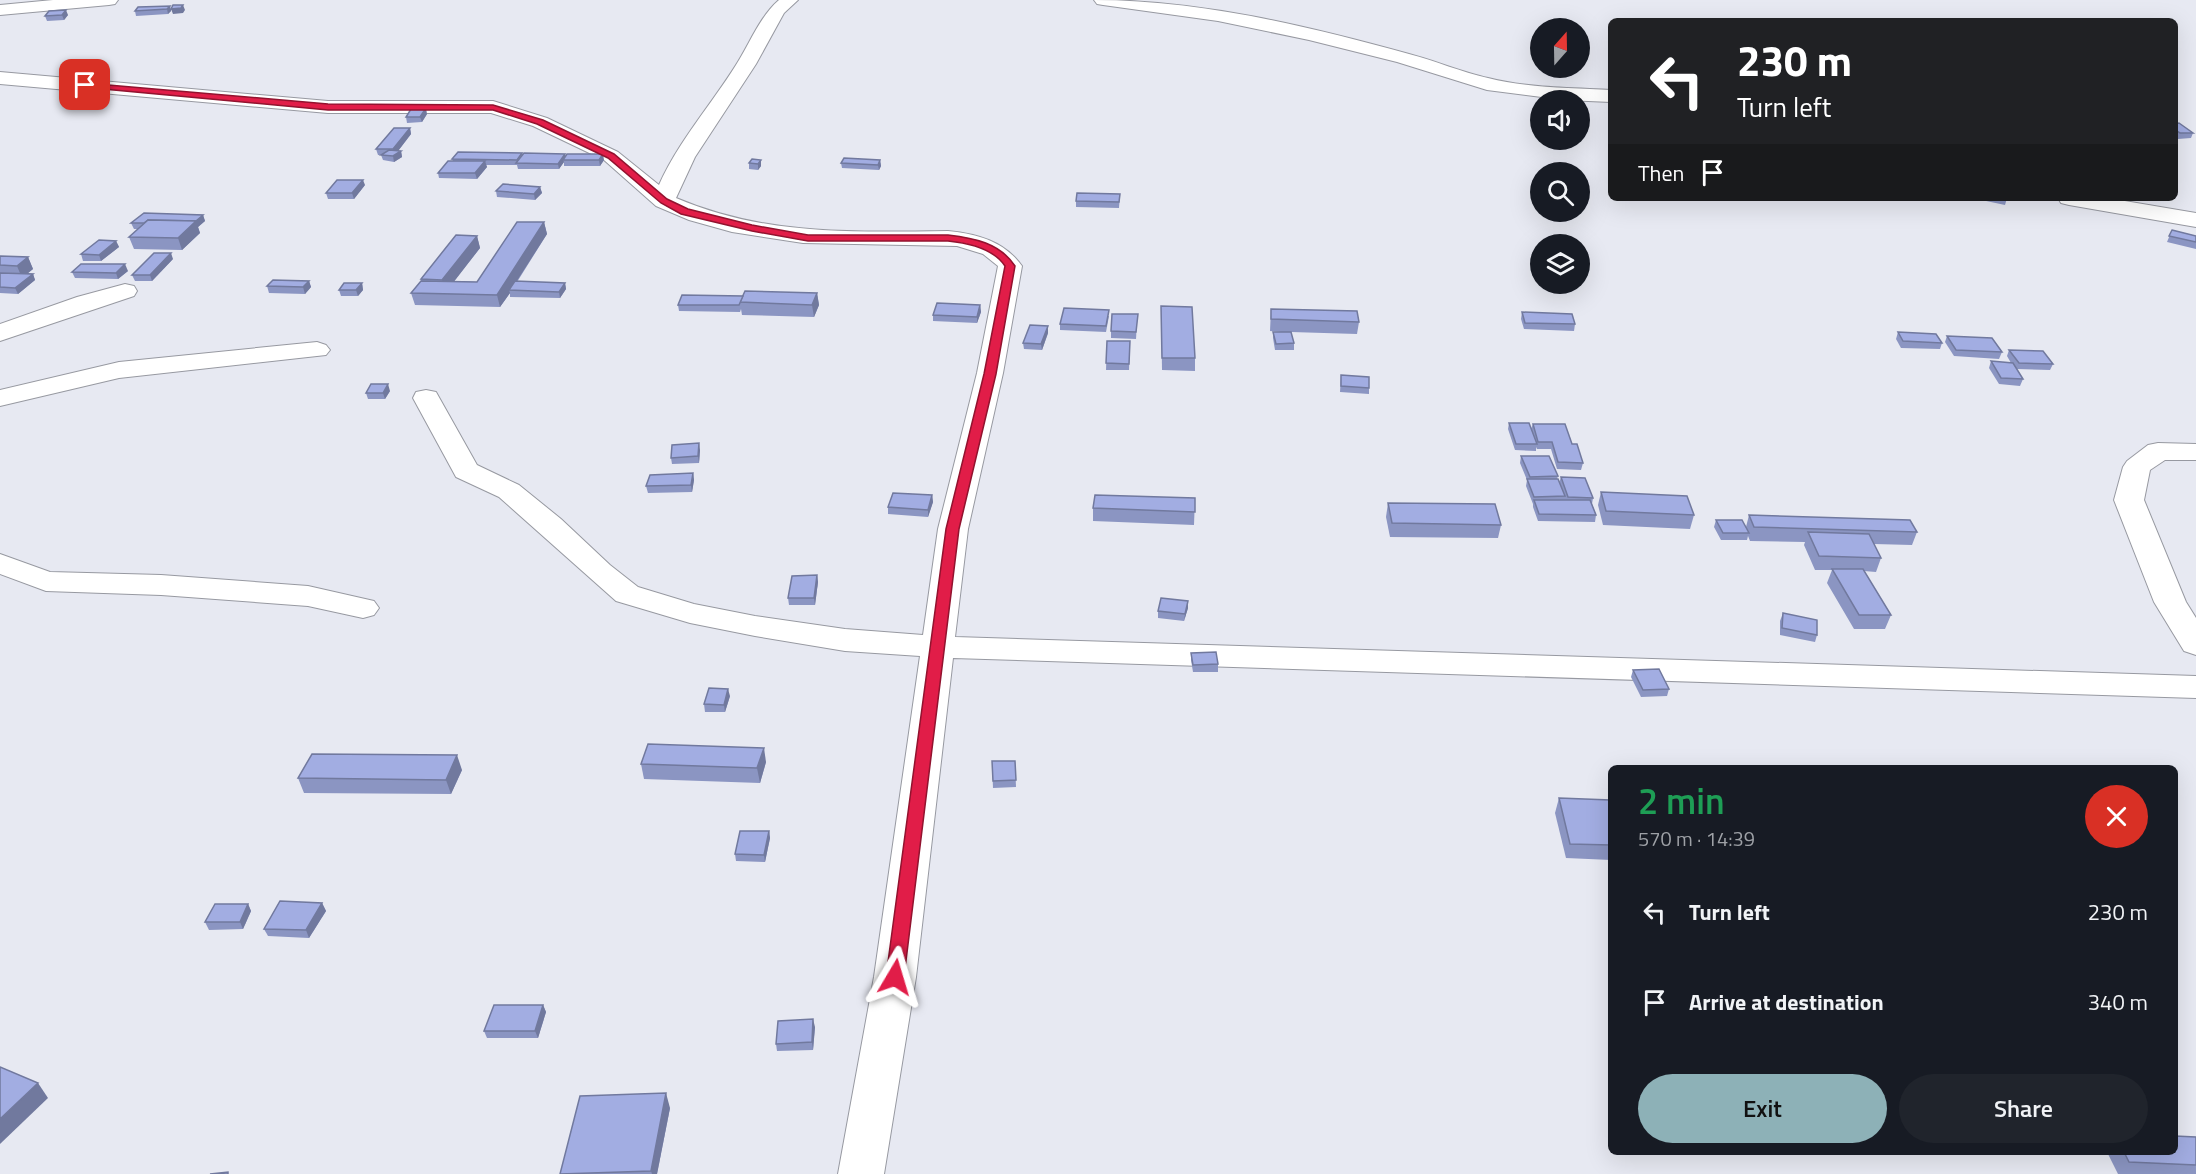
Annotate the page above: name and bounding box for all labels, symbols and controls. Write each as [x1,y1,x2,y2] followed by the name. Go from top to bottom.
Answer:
[1530,18,1590,78] north arrow
[1530,18,1590,294] map controls
[1737,28,1852,92] text: 230 m
[1638,42,1716,120] icon: left
[59,59,110,110] pin
[68,68,101,101] icon: arrive
[1737,86,1831,127] text: Turn left
[1530,90,1590,150] button: sound
[1638,156,1684,190] text: Then
[1696,156,1729,189] icon: arrive
[1530,162,1590,222] button: search
[1530,234,1590,294] button: layers
[1638,773,1725,828] text: 2 min
[2085,785,2148,848] button: close
[1638,823,1755,854] text: 570 m · 14:39
[1689,895,1770,929] text: Turn left
[2088,895,2148,929] text: 230 m
[1638,896,1671,929] icon: left
[863,945,927,1009] position arrow
[1689,985,1884,1019] text: Arrive at destination
[2088,985,2148,1019] text: 340 m
[1638,986,1671,1019] icon: arrive
[1638,1074,1887,1143] button: Exit
[1899,1074,2148,1143] button: Share

